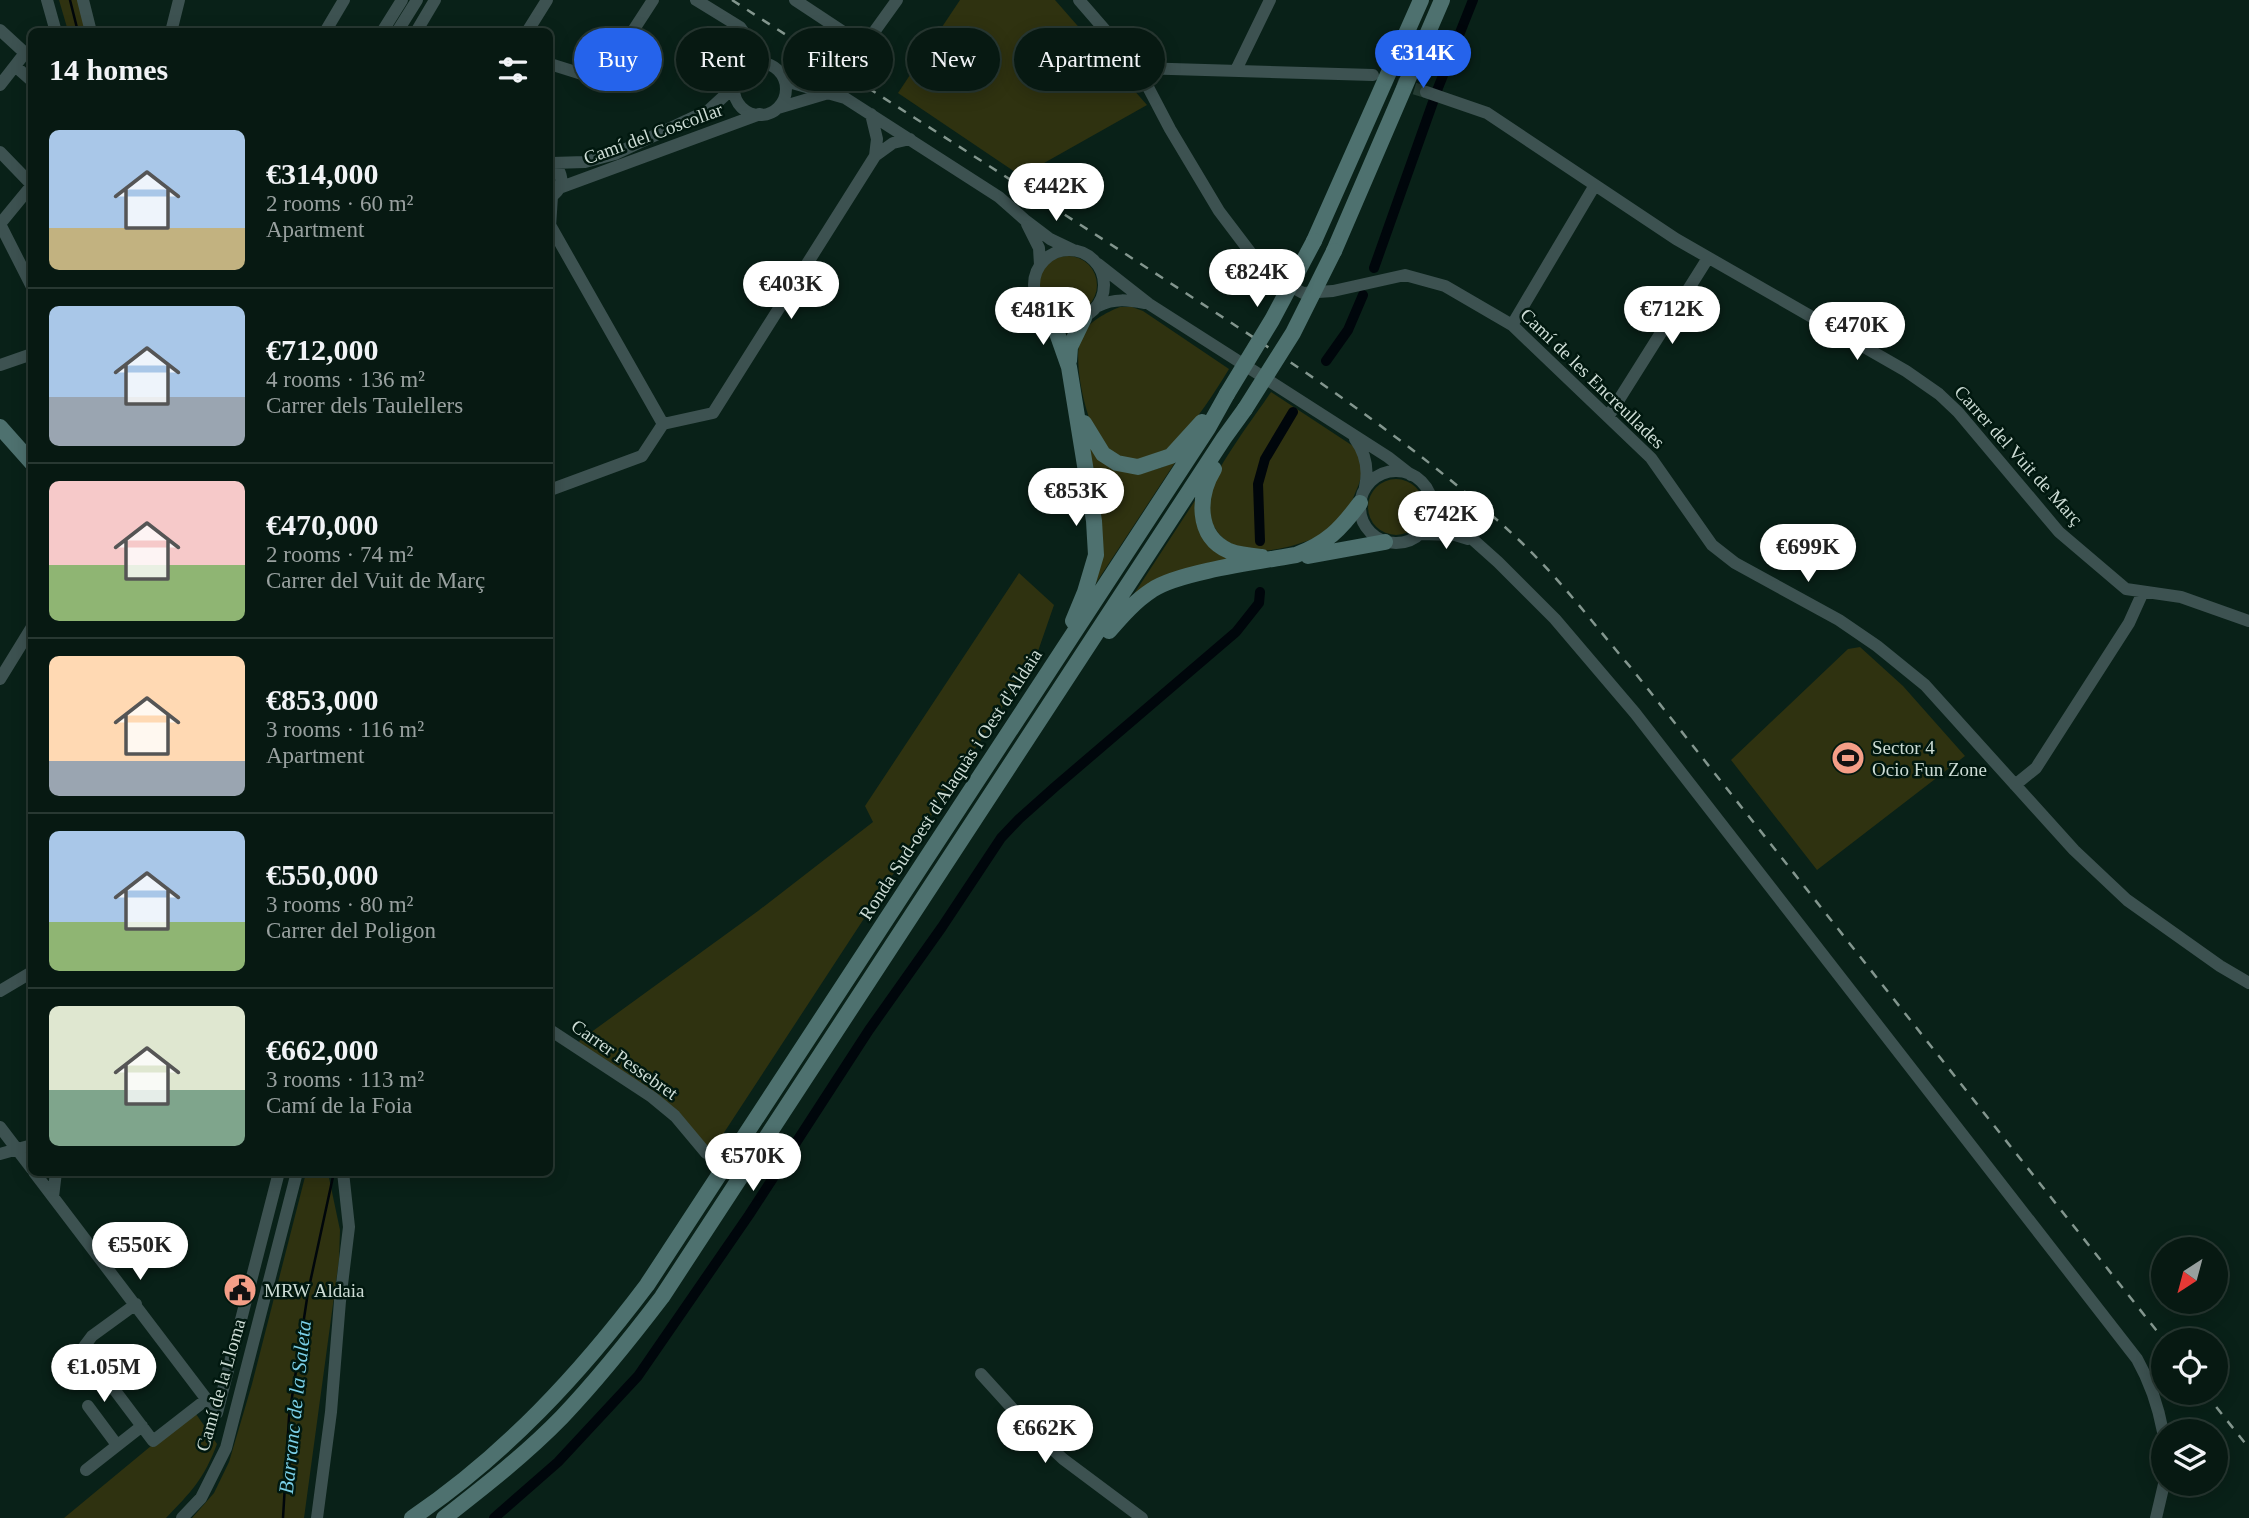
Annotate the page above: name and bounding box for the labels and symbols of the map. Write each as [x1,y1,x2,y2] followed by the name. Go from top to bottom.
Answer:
[1374,31,1472,90] pin: €314K
[581,98,726,168] street label: Camí del Coscollar
[1007,164,1105,223] pin: €442K
[1208,250,1306,309] pin: €824K
[742,262,840,321] pin: €403K
[1623,286,1721,346] pin: €712K
[994,288,1092,347] pin: €481K
[1808,302,1906,362] pin: €470K
[1516,304,1669,453] street label: Camí de les Encreullades
[1950,381,2087,530] street label: Carrer del Vuit de Març
[1027,468,1125,528] pin: €853K
[1397,491,1495,551] pin: €742K
[1759,524,1857,584] pin: €699K
[855,644,1046,924] street label: Ronda Sud-oest d'Alaquàs i Oest d'Aldaia
[1872,737,1987,780] place label: Sector 4 Ocio Fun Zone
[1829,739,1867,777] sports icon: Sector 4 Ocio Fun Zone
[567,1015,683,1104] street label: Carrer Pessebret
[704,1134,802,1193] pin: €570K
[91,1222,189,1282] pin: €550K
[2151,1237,2228,1314] north arrow
[221,1271,259,1309] public building icon: MRW Aldaia
[264,1280,365,1301] place label: MRW Aldaia
[192,1316,250,1454] street label: Camí de la Lloma
[274,1319,316,1495] water label: Barranc de la Saleta
[47,1344,161,1404] pin: €1.05M
[996,1406,1094,1465] pin: €662K

